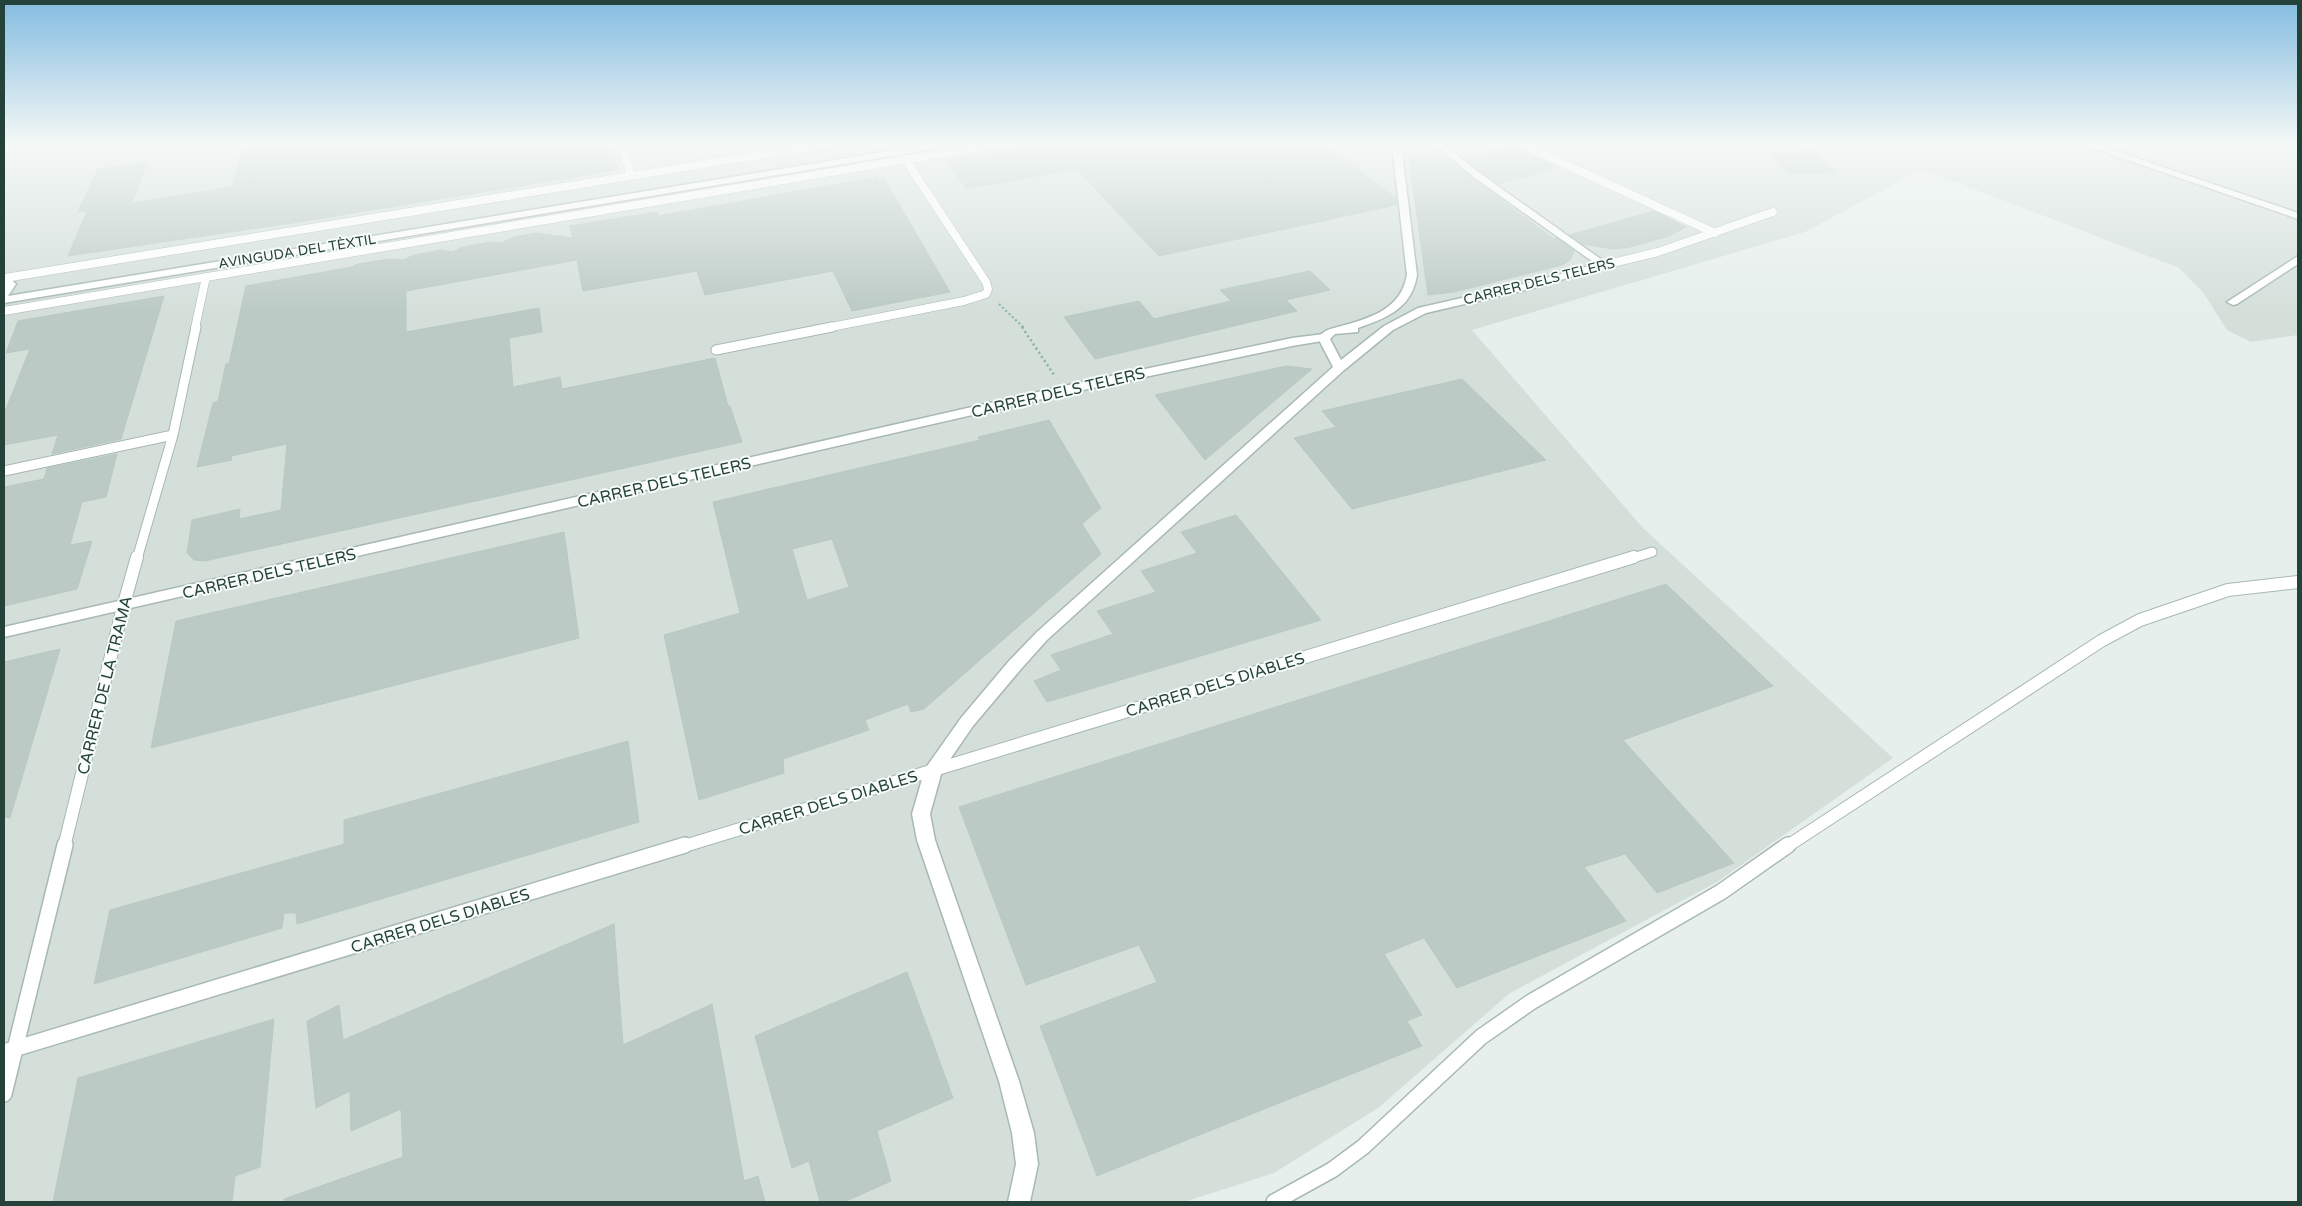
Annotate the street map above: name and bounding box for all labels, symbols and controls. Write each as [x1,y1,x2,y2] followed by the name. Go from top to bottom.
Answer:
[217,231,377,272] street label: AVINGUDA DEL TÈXTIL
[1462,254,1617,309] street label: CARRER DELS TELERS
[969,363,1147,423] street label: CARRER DELS TELERS
[575,453,753,513] street label: CARRER DELS TELERS
[180,544,358,604] street label: CARRER DELS TELERS
[73,594,137,777] street label: CARRER DE LA TRAMA
[1123,648,1307,722] street label: CARRER DELS DIABLES
[736,766,920,840] street label: CARRER DELS DIABLES
[348,884,532,958] street label: CARRER DELS DIABLES

